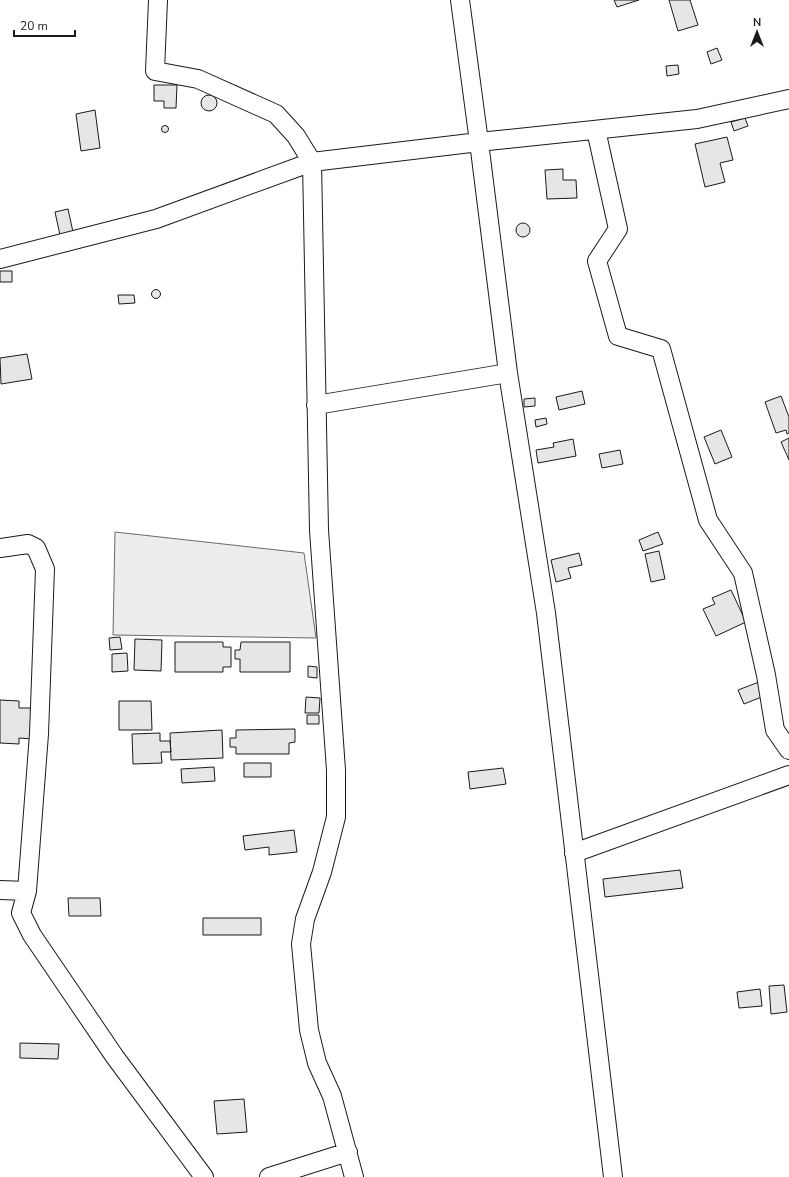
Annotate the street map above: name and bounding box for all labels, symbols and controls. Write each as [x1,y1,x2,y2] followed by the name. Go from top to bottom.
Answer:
[14,12,75,38] scale bar
[737,12,777,52] north arrow
[753,15,761,30] text: N
[20,18,48,34] text: 20 m

